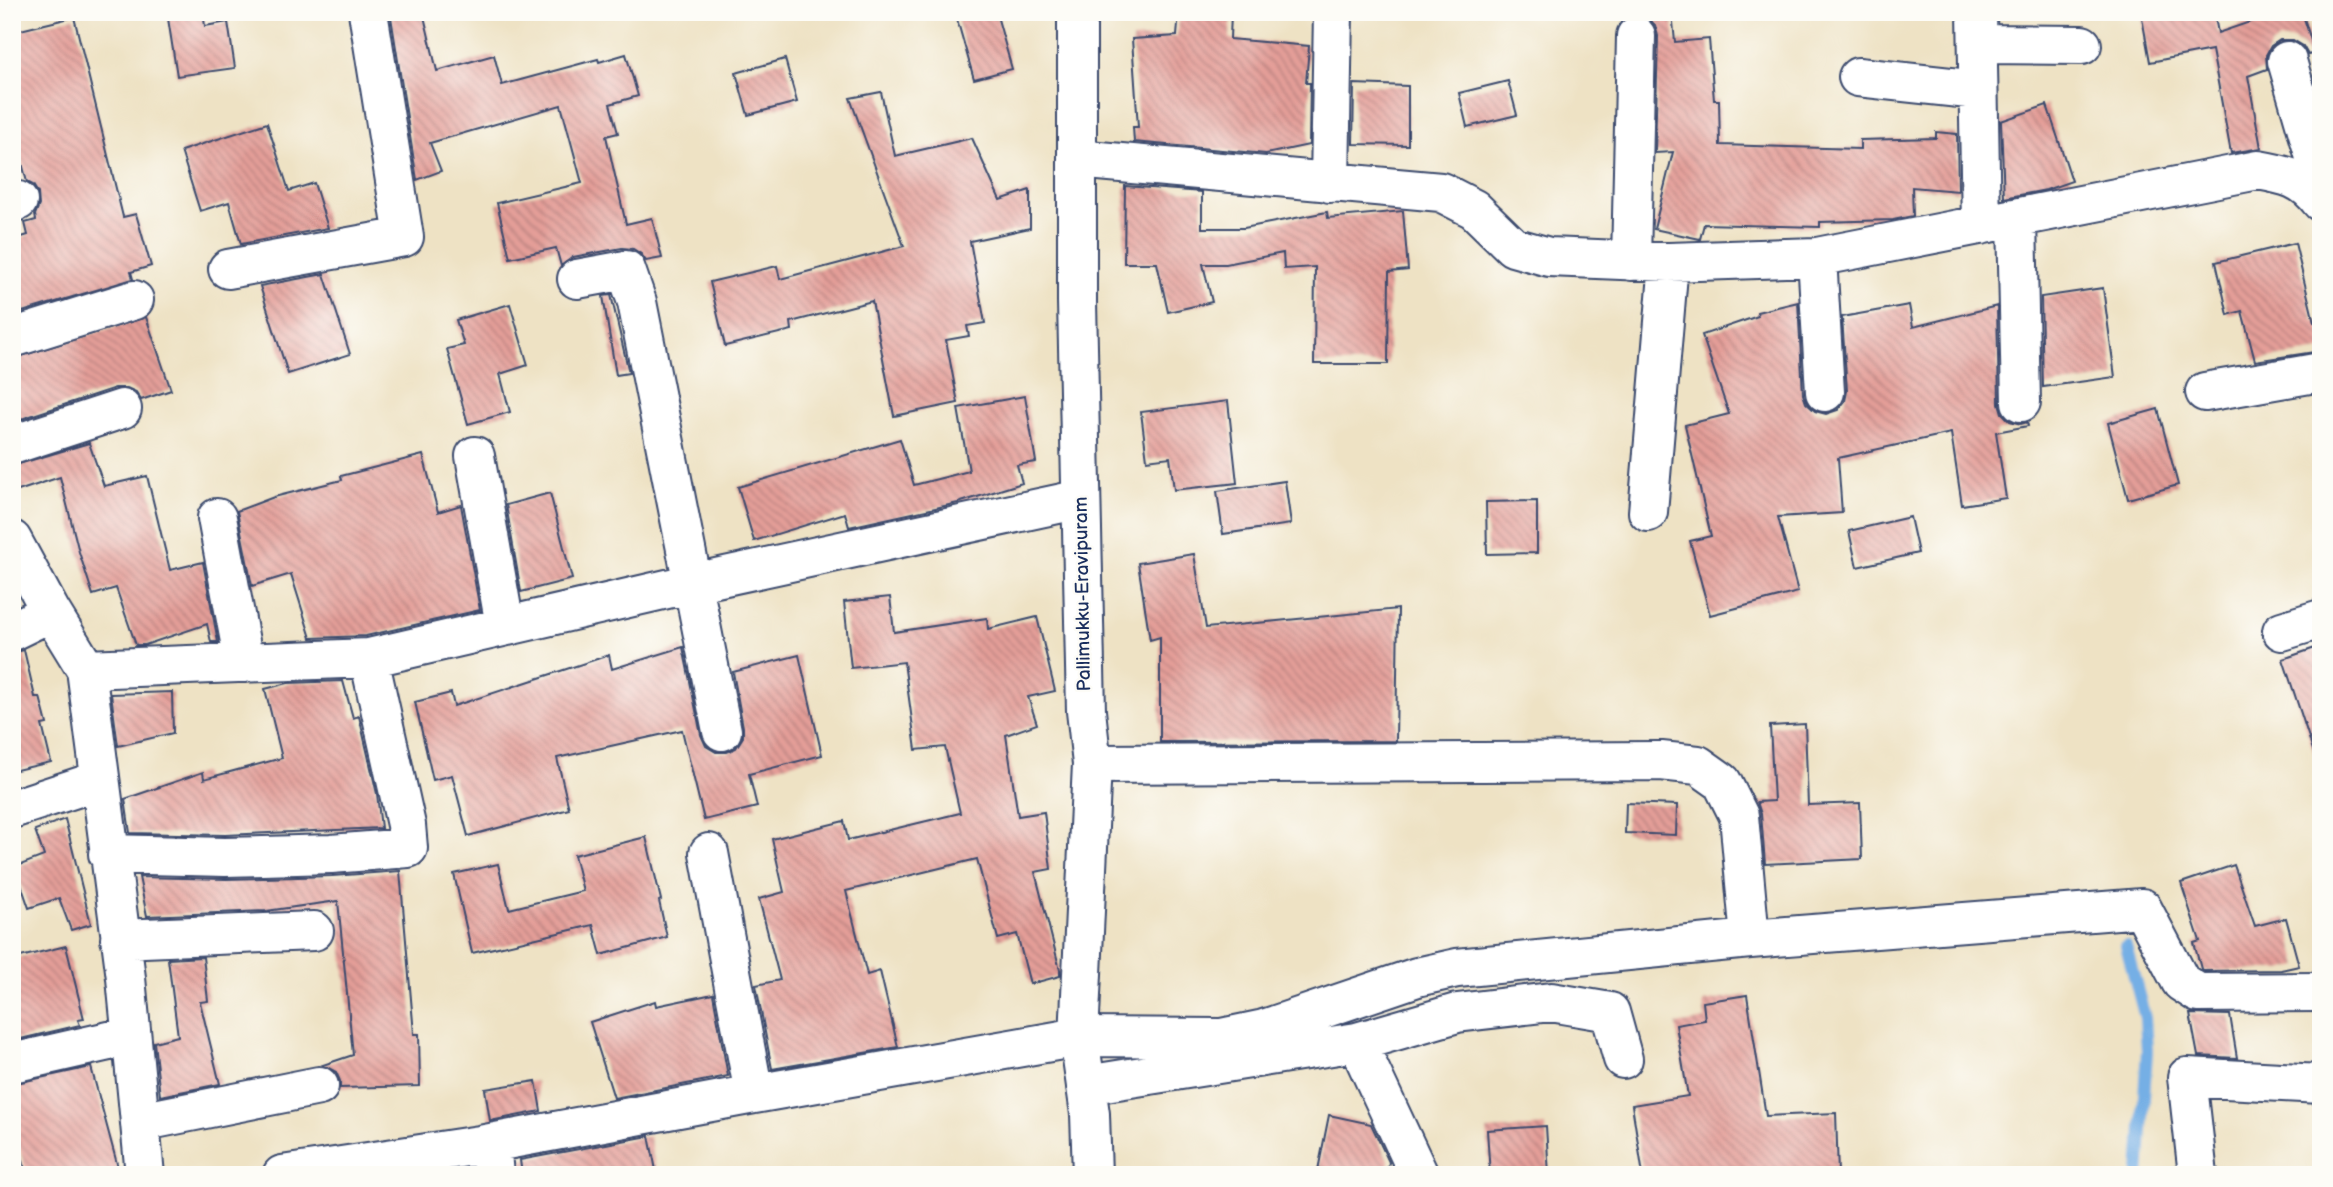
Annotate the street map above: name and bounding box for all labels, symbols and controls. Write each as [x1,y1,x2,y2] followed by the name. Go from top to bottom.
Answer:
[1070,496,1096,692] street label: Pallimukku-Eravipuram

